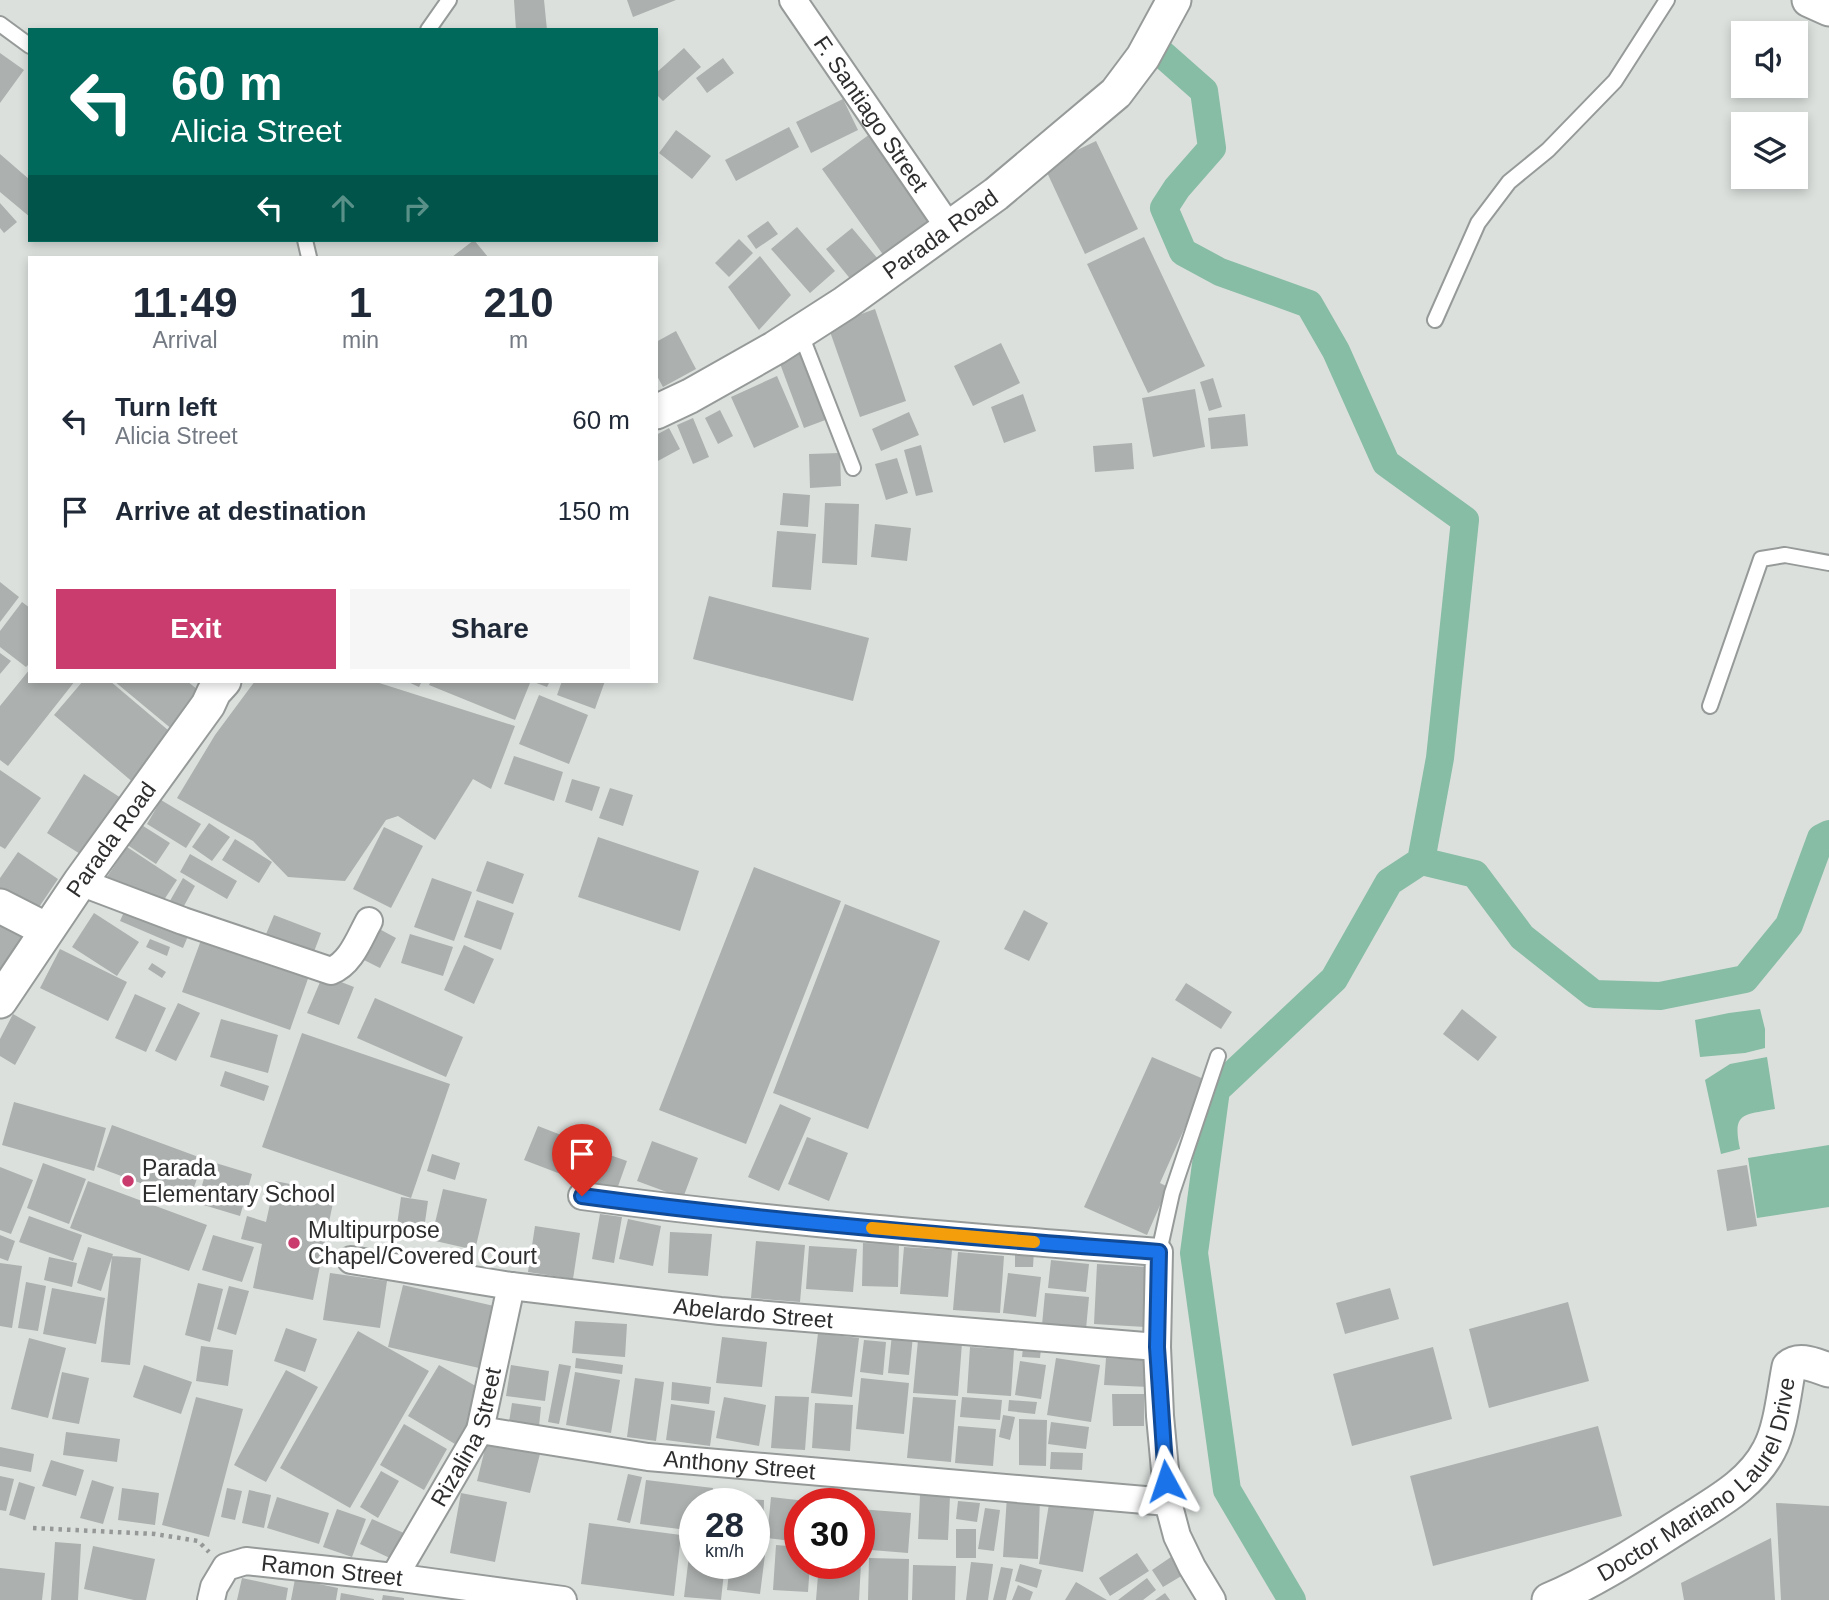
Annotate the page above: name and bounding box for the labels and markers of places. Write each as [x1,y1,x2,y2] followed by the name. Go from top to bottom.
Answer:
[552,1124,612,1196] pin
[142,1155,335,1207] place label: Parada Elementary School
[120,1173,136,1189] marker: Parada Elementary School
[308,1217,537,1269] place label: Multipurpose Chapel/Covered Court
[286,1235,302,1251] marker: Multipurpose Chapel/Covered Court

